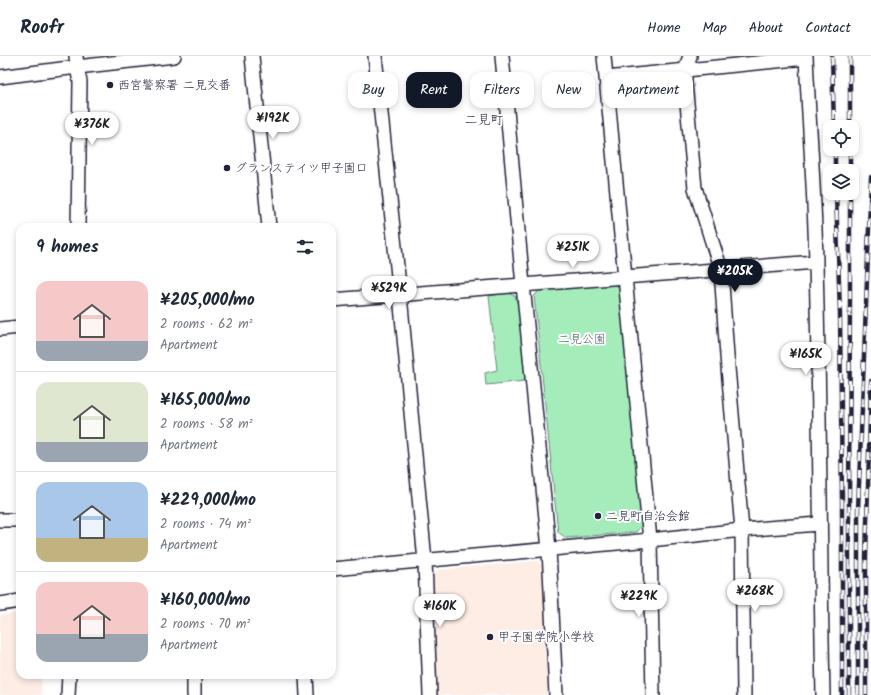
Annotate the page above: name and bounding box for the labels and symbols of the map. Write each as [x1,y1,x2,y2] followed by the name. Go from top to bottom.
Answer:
[118,76,231,95] place label: 西宮警察署 二見交番
[105,80,115,90] marker: 西宮警察署 二見交番
[245,106,301,140] pin: ¥192K
[464,110,504,131] district label: 二見町
[64,112,120,146] pin: ¥376K
[235,159,368,178] place label: グランステイツ甲子園口
[222,163,232,173] marker: グランステイツ甲子園口
[545,235,601,269] pin: ¥251K
[707,259,763,293] pin: ¥205K
[361,276,417,310] pin: ¥529K
[558,330,606,349] park label: 二見公園
[778,342,834,376] pin: ¥165K
[606,507,690,526] place label: 二見町自治会館
[593,511,603,521] marker: 二見町自治会館
[727,579,783,613] pin: ¥268K
[611,584,667,618] pin: ¥229K
[412,594,468,628] pin: ¥160K
[498,628,594,647] place label: 甲子園学院小学校
[485,632,495,642] marker: 甲子園学院小学校

